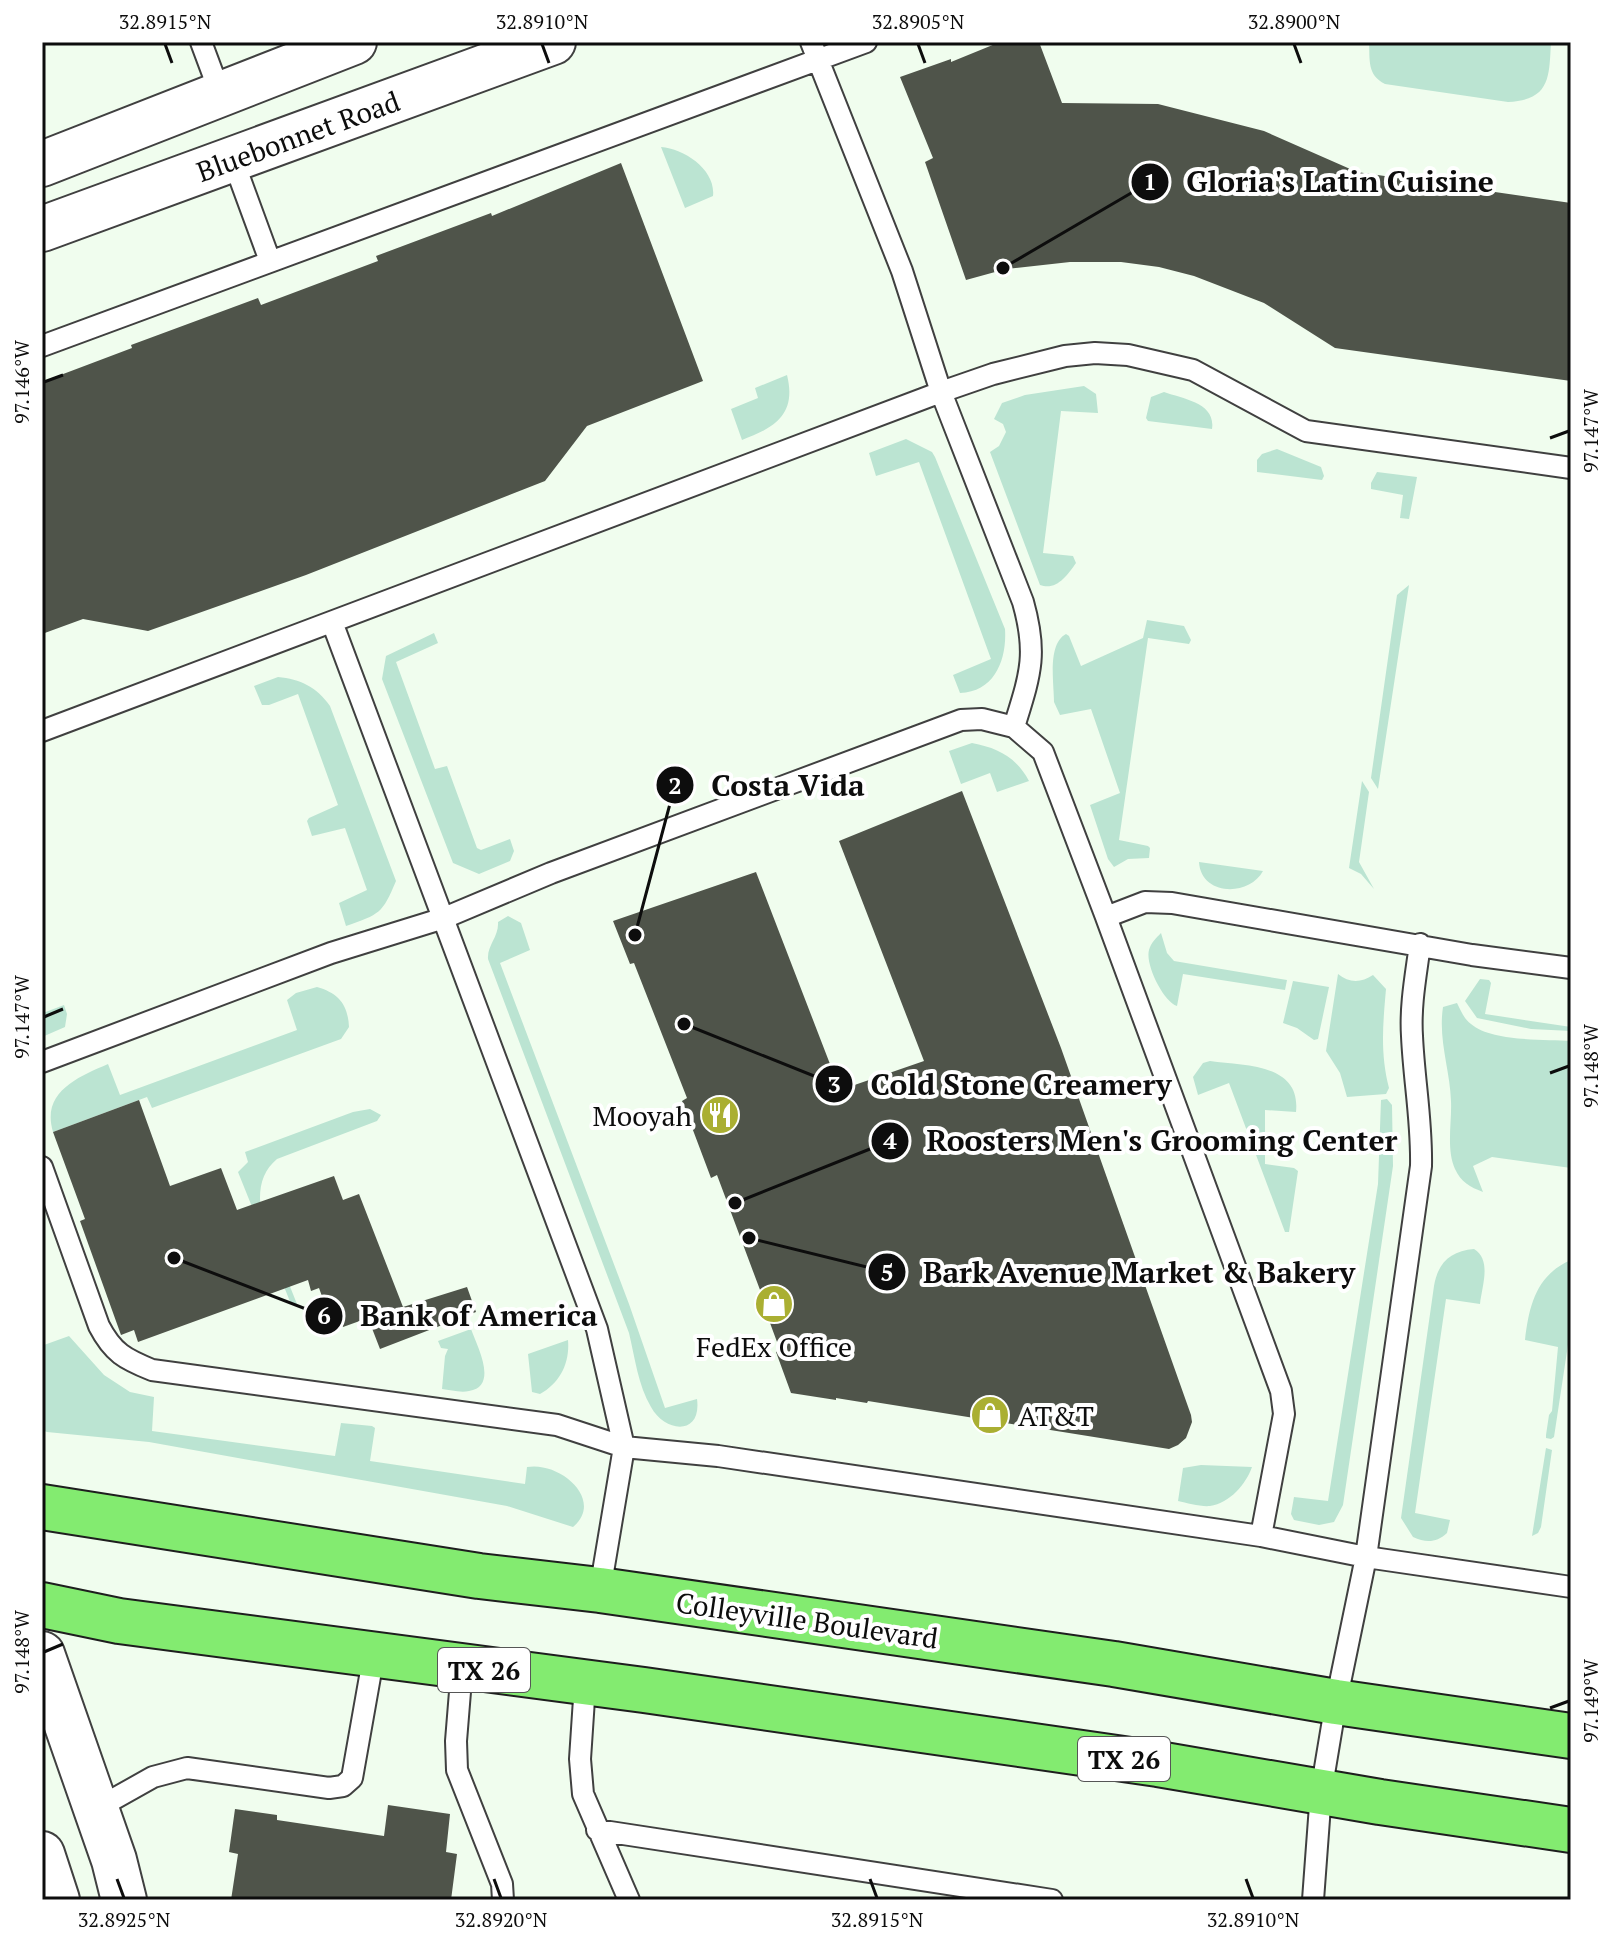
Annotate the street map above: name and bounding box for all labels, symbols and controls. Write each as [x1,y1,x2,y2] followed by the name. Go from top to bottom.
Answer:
[119,8,212,35] text: 32.8915°N
[496,8,589,35] text: 32.8910°N
[872,8,965,35] text: 32.8905°N
[1248,8,1341,35] text: 32.8900°N
[191,82,405,190] street label: Bluebonnet Road
[1130,155,1509,209] callout: Gloria's Latin Cuisine
[1186,161,1494,201] text: Gloria's Latin Cuisine
[1143,165,1157,197] text: 1
[8,340,35,424] text: 97.146°W
[1577,389,1604,473] text: 97.147°W
[655,758,881,812] callout: Costa Vida
[711,765,865,805] text: Costa Vida
[668,769,682,801] text: 2
[8,975,35,1059] text: 97.147°W
[1577,1024,1604,1108] text: 97.148°W
[814,1057,1187,1111] callout: Cold Stone Creamery
[870,1064,1173,1104] text: Cold Stone Creamery
[827,1068,841,1100] text: 3
[699,1094,741,1136] restaurant icon: Mooyah
[593,1097,692,1134] place label: Mooyah
[870,1114,1413,1168] callout: Roosters Men's Grooming Center
[926,1120,1398,1160] text: Roosters Men's Grooming Center
[883,1124,897,1156] text: 4
[867,1245,1371,1299] callout: Bark Avenue Market & Bakery
[923,1252,1356,1292] text: Bark Avenue Market & Bakery
[880,1256,894,1288] text: 5
[753,1283,795,1325] shop icon: FedEx Office
[304,1289,614,1343] callout: Bank of America
[360,1295,598,1335] text: Bank of America
[317,1299,331,1331] text: 6
[696,1328,852,1365] place label: FedEx Office
[969,1394,1011,1436] shop icon: AT&T
[1018,1397,1094,1434] place label: AT&T
[674,1583,940,1657] street label: Colleyville Boulevard
[8,1610,35,1694] text: 97.148°W
[438,1648,530,1692] road number: TX 26
[1577,1659,1604,1743] text: 97.149°W
[1078,1737,1170,1781] road number: TX 26
[78,1906,171,1933] text: 32.8925°N
[455,1906,548,1933] text: 32.8920°N
[831,1906,924,1933] text: 32.8915°N
[1207,1906,1300,1933] text: 32.8910°N

